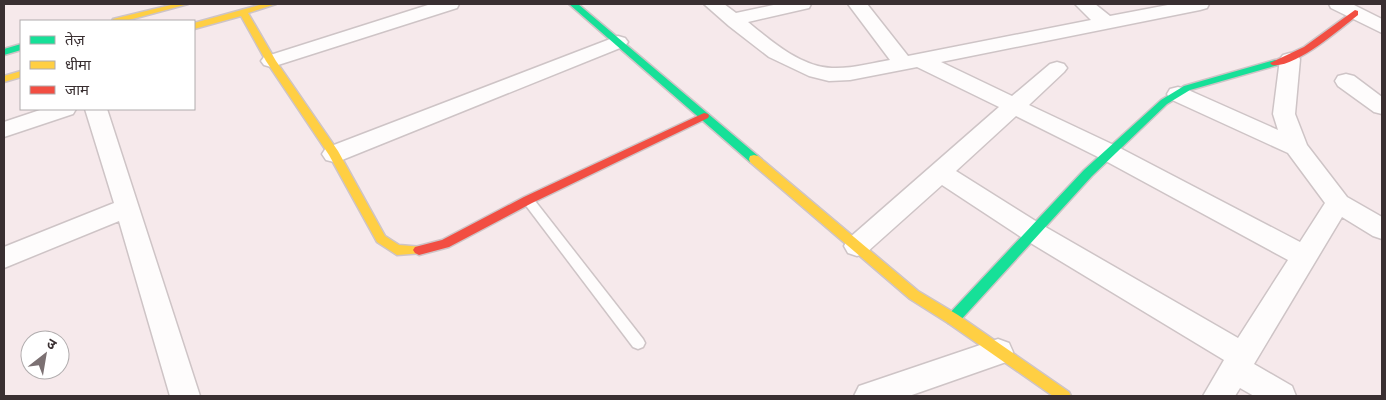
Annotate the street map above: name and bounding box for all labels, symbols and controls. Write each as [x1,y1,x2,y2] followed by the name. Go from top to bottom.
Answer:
[20,20,195,110] legend
[65,30,86,48] text: तेज़
[65,55,92,73] text: धीमा
[65,80,90,98] text: जाम
[20,330,70,380] north arrow
[44,334,61,353] text: उ

